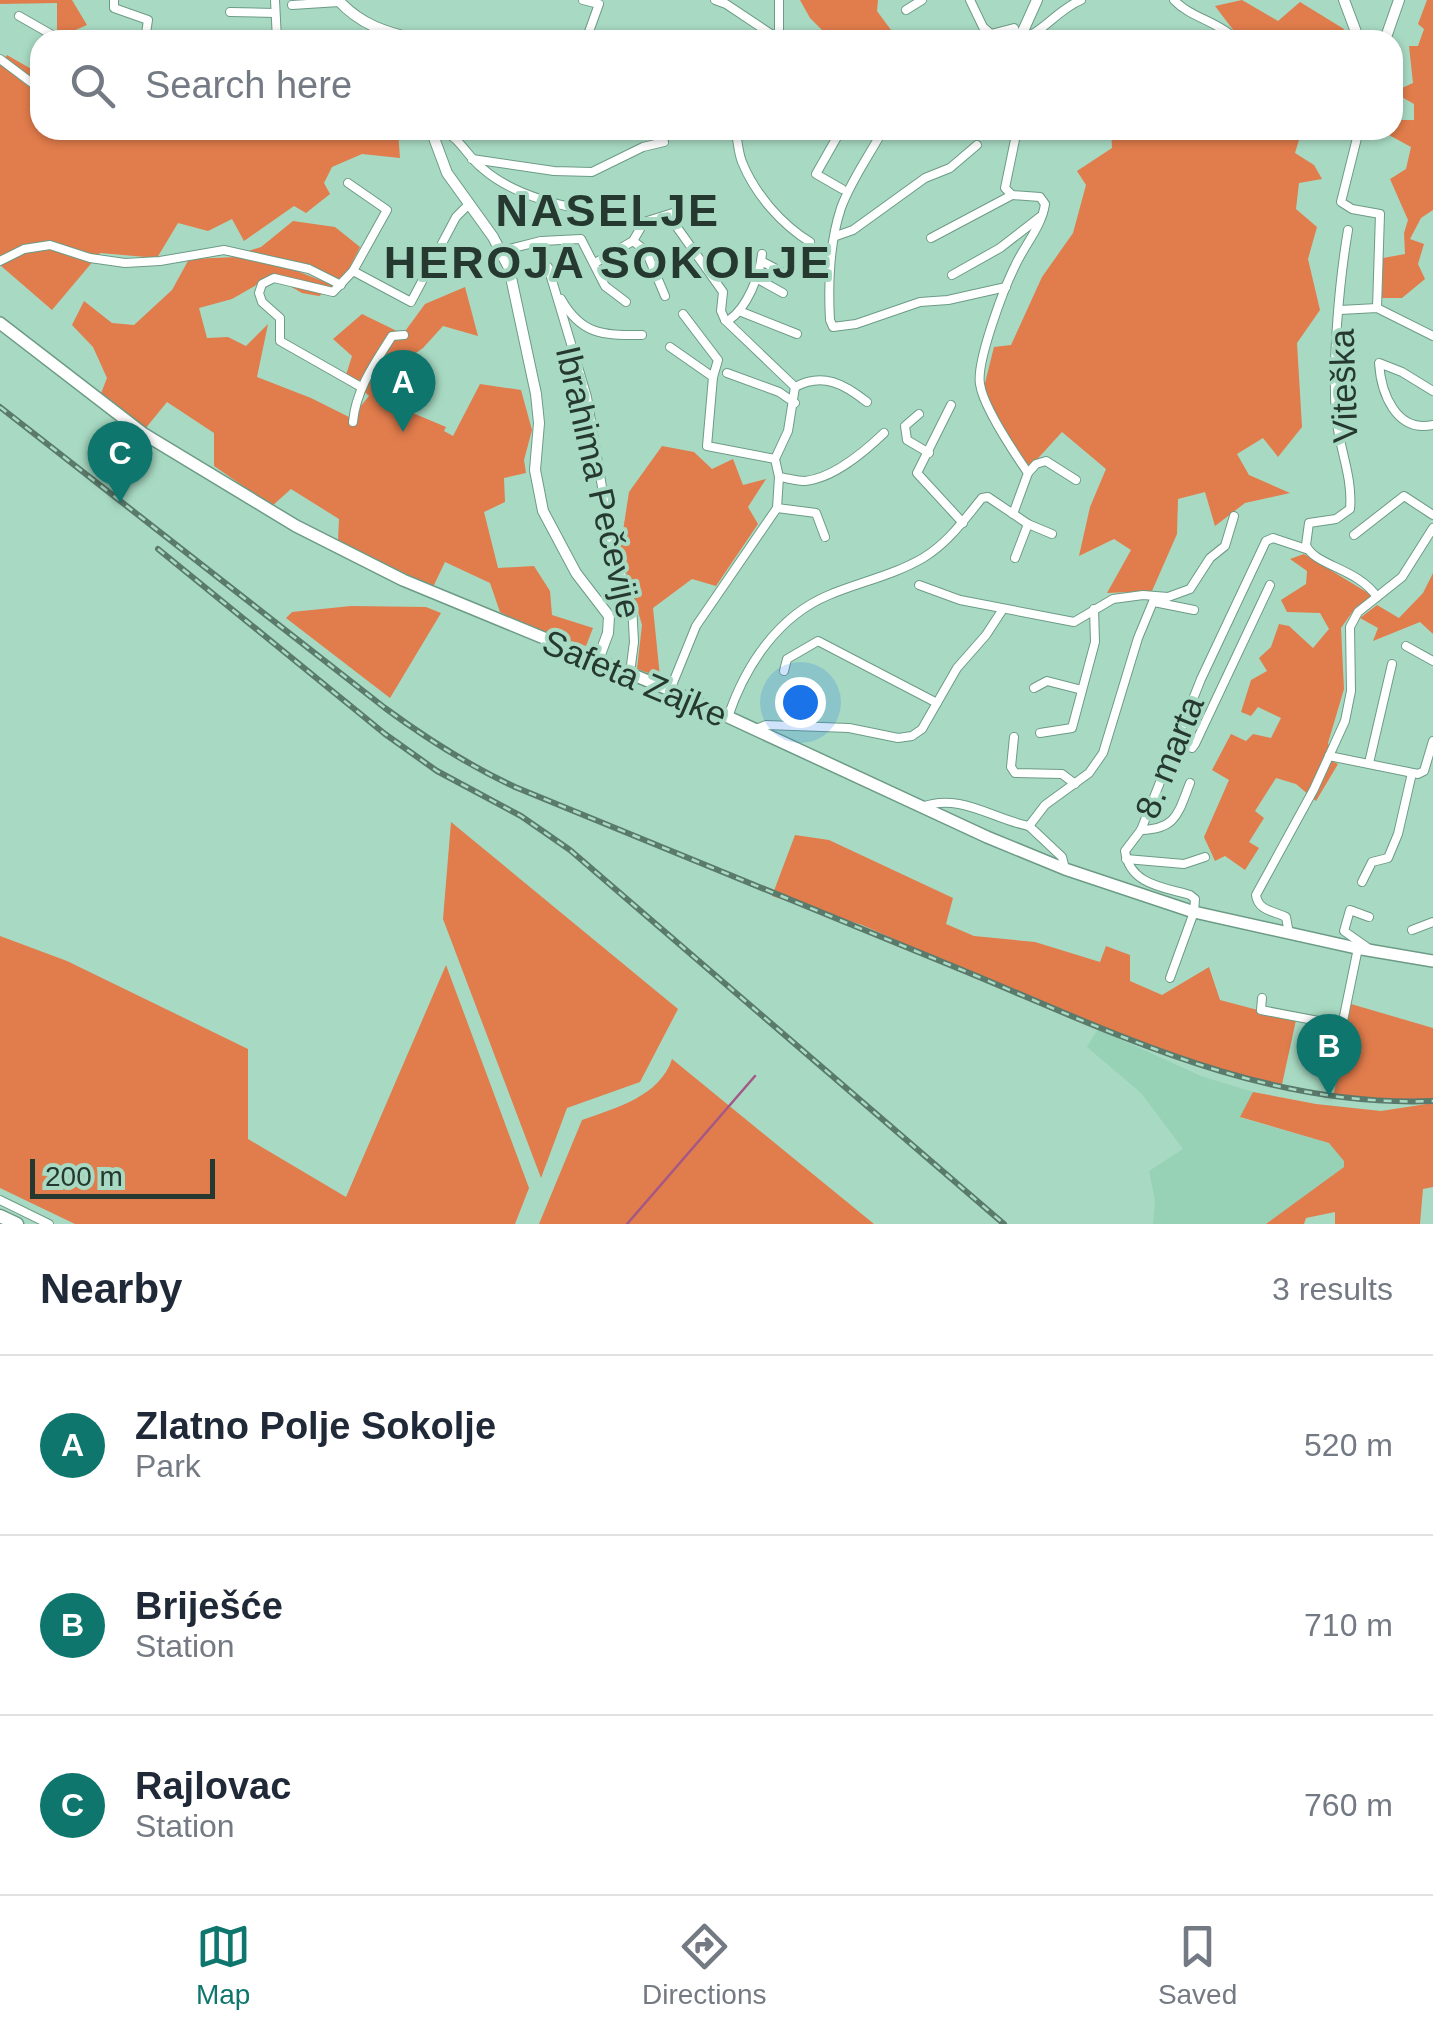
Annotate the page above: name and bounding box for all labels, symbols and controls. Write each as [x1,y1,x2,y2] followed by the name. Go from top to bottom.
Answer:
[30,30,1403,140] search box
[65,58,120,113] icon: search
[145,64,352,106] text: Search here
[384,185,832,288] district label: NASELJE HEROJA SOKOLJE
[1322,328,1364,444] street label: Viteška
[549,342,649,622] street label: Ibrahima Pečevije
[370,350,436,432] pin: A
[88,420,152,503] pin: C
[537,622,733,734] street label: Safeta Zajke
[775,677,826,728] your location
[1127,690,1211,824] street label: 8. marta
[1296,1014,1362,1096] pin: B
[30,1154,215,1198] scale bar
[45,1161,123,1192] text: 200 m
[40,1265,182,1312] text: Nearby
[1272,1271,1393,1307] text: 3 results
[135,1405,496,1447] text: Zlatno Polje Sokolje
[61,1427,84,1463] text: A
[1304,1427,1393,1463] text: 520 m
[135,1448,201,1484] text: Park
[135,1585,283,1627] text: Briješće
[61,1607,84,1643] text: B
[1304,1607,1393,1643] text: 710 m
[135,1628,235,1664] text: Station
[135,1765,291,1807] text: Rajlovac
[61,1787,84,1823] text: C
[1304,1787,1393,1823] text: 760 m
[135,1808,235,1844] text: Station
[196,1919,251,2011] tab: Map
[642,1919,767,2011] tab: Directions
[1158,1919,1237,2011] tab: Saved

